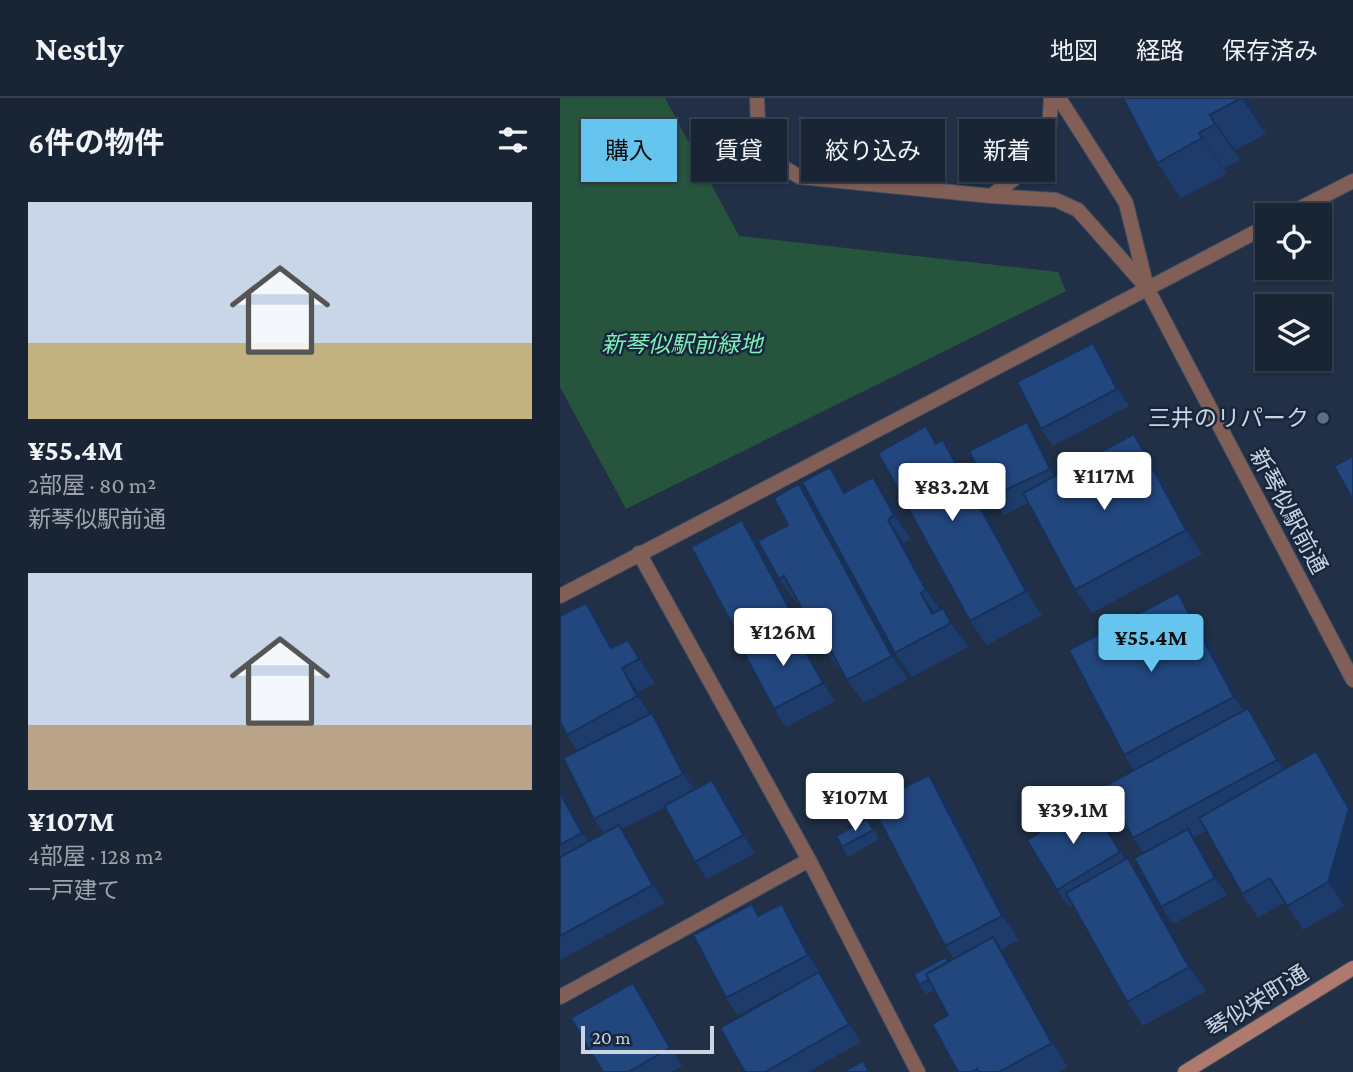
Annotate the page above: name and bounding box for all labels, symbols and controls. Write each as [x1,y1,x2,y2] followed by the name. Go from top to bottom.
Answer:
[35,30,123,67] text: Nestly
[1050,37,1098,64] text: 地図
[1136,37,1184,64] text: 経路
[1222,37,1318,64] text: 保存済み
[581,119,677,182] chip: 購入
[691,119,787,182] chip: 賃貸
[801,119,945,182] chip: 絞り込み
[959,119,1055,182] chip: 新着
[494,121,532,159] icon: filters
[28,126,164,159] text: 6件の物件
[1255,203,1332,371] map controls
[1255,203,1332,280] button: locate
[217,247,343,373] icon: home
[1255,294,1332,371] button: layers
[602,331,765,357] park label: 新琴似駅前緑地
[1148,405,1309,431] place label: 三井のリパーク
[1315,410,1331,426] marker: 三井のリパーク
[28,433,123,466] text: ¥55.4M
[1245,444,1333,578] street label: 新琴似駅前通
[1055,452,1153,512] pin: ¥117M
[1073,462,1135,488] text: ¥117M
[895,464,1009,523] pin: ¥83.2M
[28,472,156,498] text: 2部屋 · 80 m²
[915,473,989,499] text: ¥83.2M
[28,506,166,532] text: 新琴似駅前通
[734,608,832,668] pin: ¥126M
[1094,614,1208,674] pin: ¥55.4M
[217,618,343,744] icon: home
[750,618,816,644] text: ¥126M
[1114,624,1188,650] text: ¥55.4M
[806,774,904,833] pin: ¥107M
[822,783,888,809] text: ¥107M
[1016,786,1130,846] pin: ¥39.1M
[1038,796,1108,822] text: ¥39.1M
[28,804,114,837] text: ¥107M
[28,843,163,869] text: 4部屋 · 128 m²
[28,877,120,903] text: 一戸建て
[1201,960,1313,1042] street label: 琴似栄町通
[581,1023,714,1055] scale bar
[592,1027,631,1048] text: 20 m

